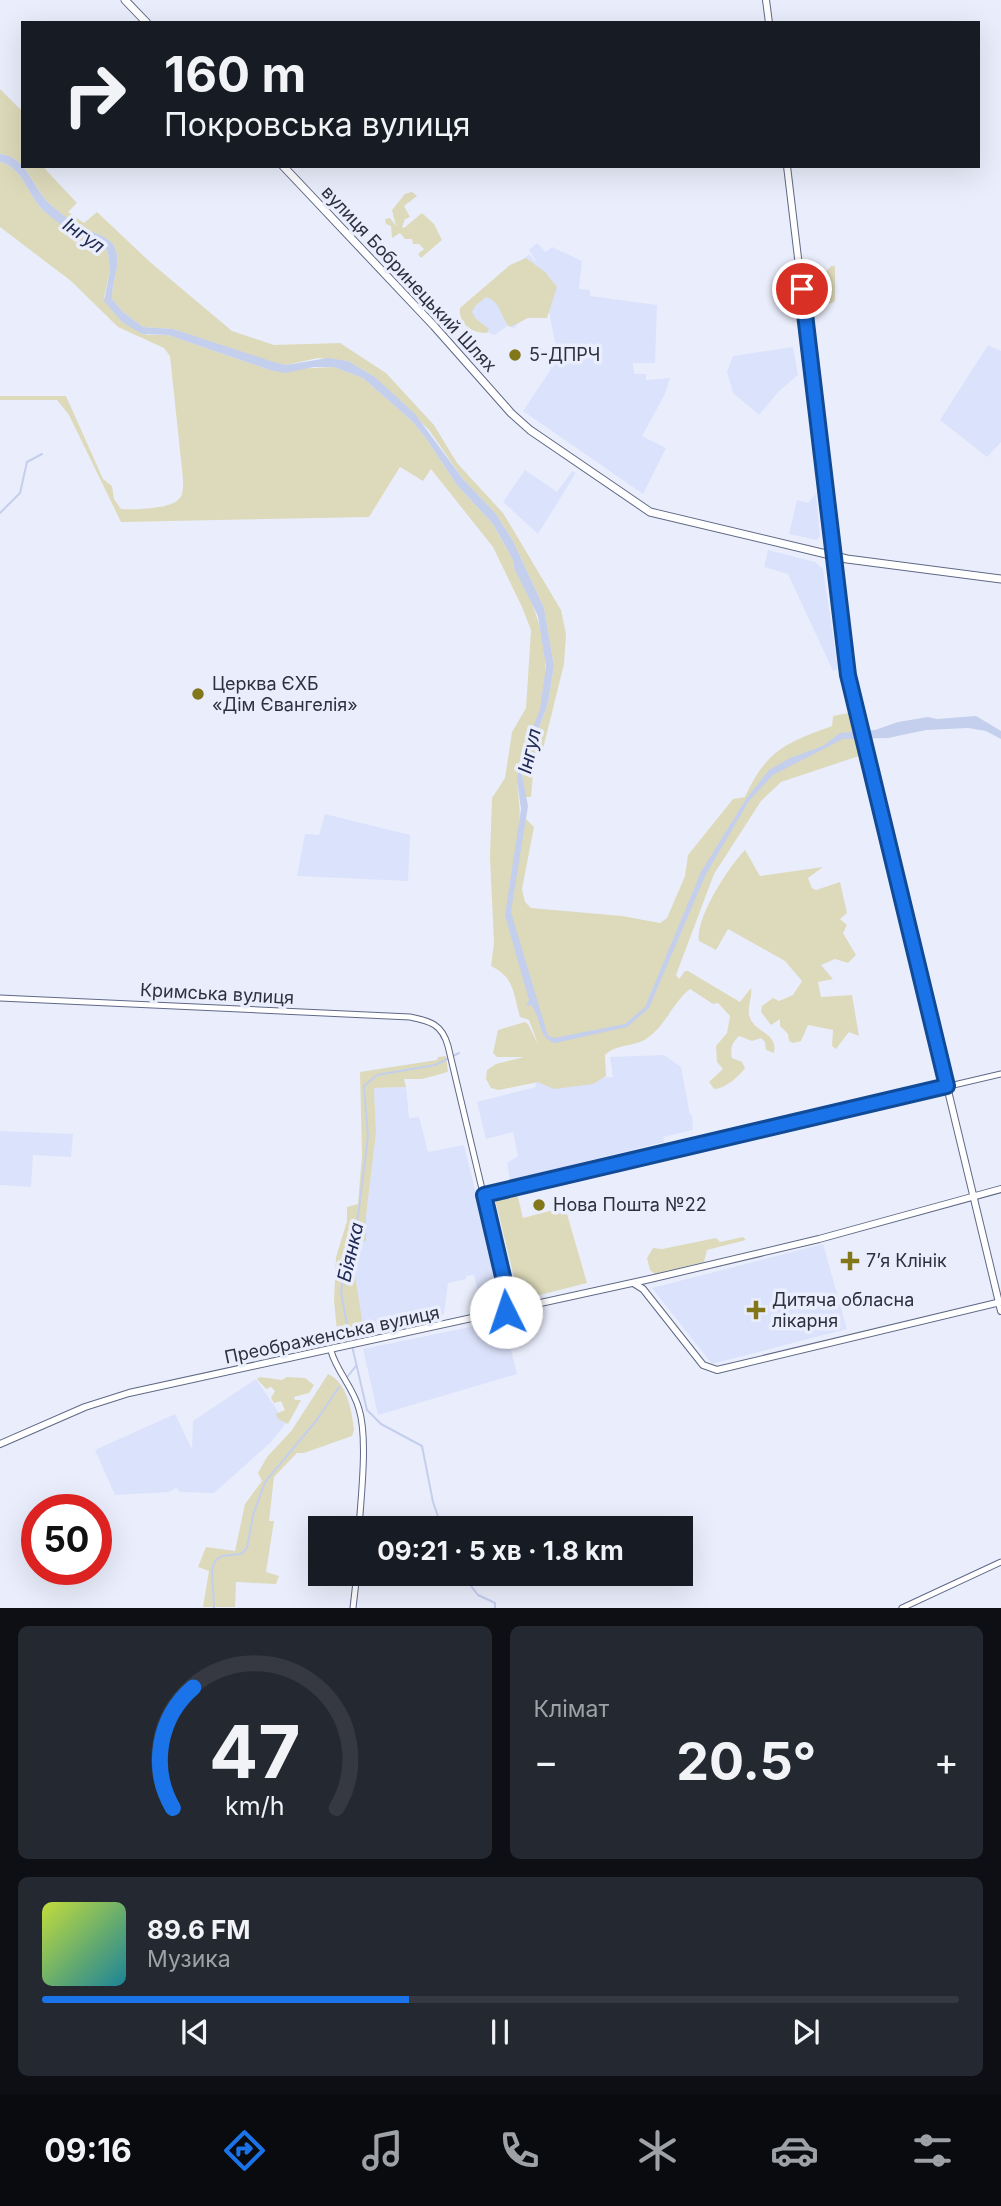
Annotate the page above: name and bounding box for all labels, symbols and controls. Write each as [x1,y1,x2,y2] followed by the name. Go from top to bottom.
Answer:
[164,45,306,104] text: 160 m
[49,49,140,140] icon: right
[164,105,470,144] text: Покровська вулиця
[318,181,501,376] street label: вулиця Бобринецький Шлях
[58,213,109,258] water label: Інгул
[772,259,832,319] pin
[783,270,821,308] icon: arrive
[529,344,600,365] place label: 5-ДПРЧ
[507,347,523,363] marker: 5-ДПРЧ
[212,673,358,715] place label: Церква ЄХБ «Дім Євангелія»
[190,686,206,702] marker: Церква ЄХБ «Дім Євангелія»
[513,726,546,776] water label: Інгул
[140,979,295,1008] street label: Кримська вулиця
[553,1194,707,1215] place label: Нова Пошта №22
[531,1197,547,1213] marker: Нова Пошта №22
[332,1220,369,1284] water label: Біянка
[866,1250,947,1271] place label: 7ʼя Клінік
[840,1251,860,1271] marker: 7ʼя Клінік
[469,1275,543,1349] position arrow
[772,1289,914,1331] place label: Дитяча обласна лікарня
[746,1300,766,1320] marker: Дитяча обласна лікарня
[222,1301,441,1368] street label: Преображенська вулиця
[21,1494,112,1585] speed limit sign: 50
[377,1535,624,1566] text: 09:21 · 5 хв · 1.8 km
[534,1695,609,1723] text: Клімат
[209,1708,301,1797] text: 47
[676,1730,816,1793] text: 20.5°
[534,1738,559,1784] text: −
[934,1738,959,1784] text: +
[225,1791,284,1821] text: km/h
[147,1914,251,1945] text: 89.6 FM
[147,1945,231,1973] text: Музика
[176,2013,214,2051] icon: previous
[481,2013,519,2051] icon: pause
[787,2013,825,2051] icon: next
[220,2126,269,2175] icon: directions
[358,2126,407,2175] icon: music
[495,2126,544,2175] icon: phone
[633,2126,682,2175] icon: climate
[770,2126,819,2175] icon: car
[908,2126,957,2175] icon: filters
[44,2131,132,2170] text: 09:16

